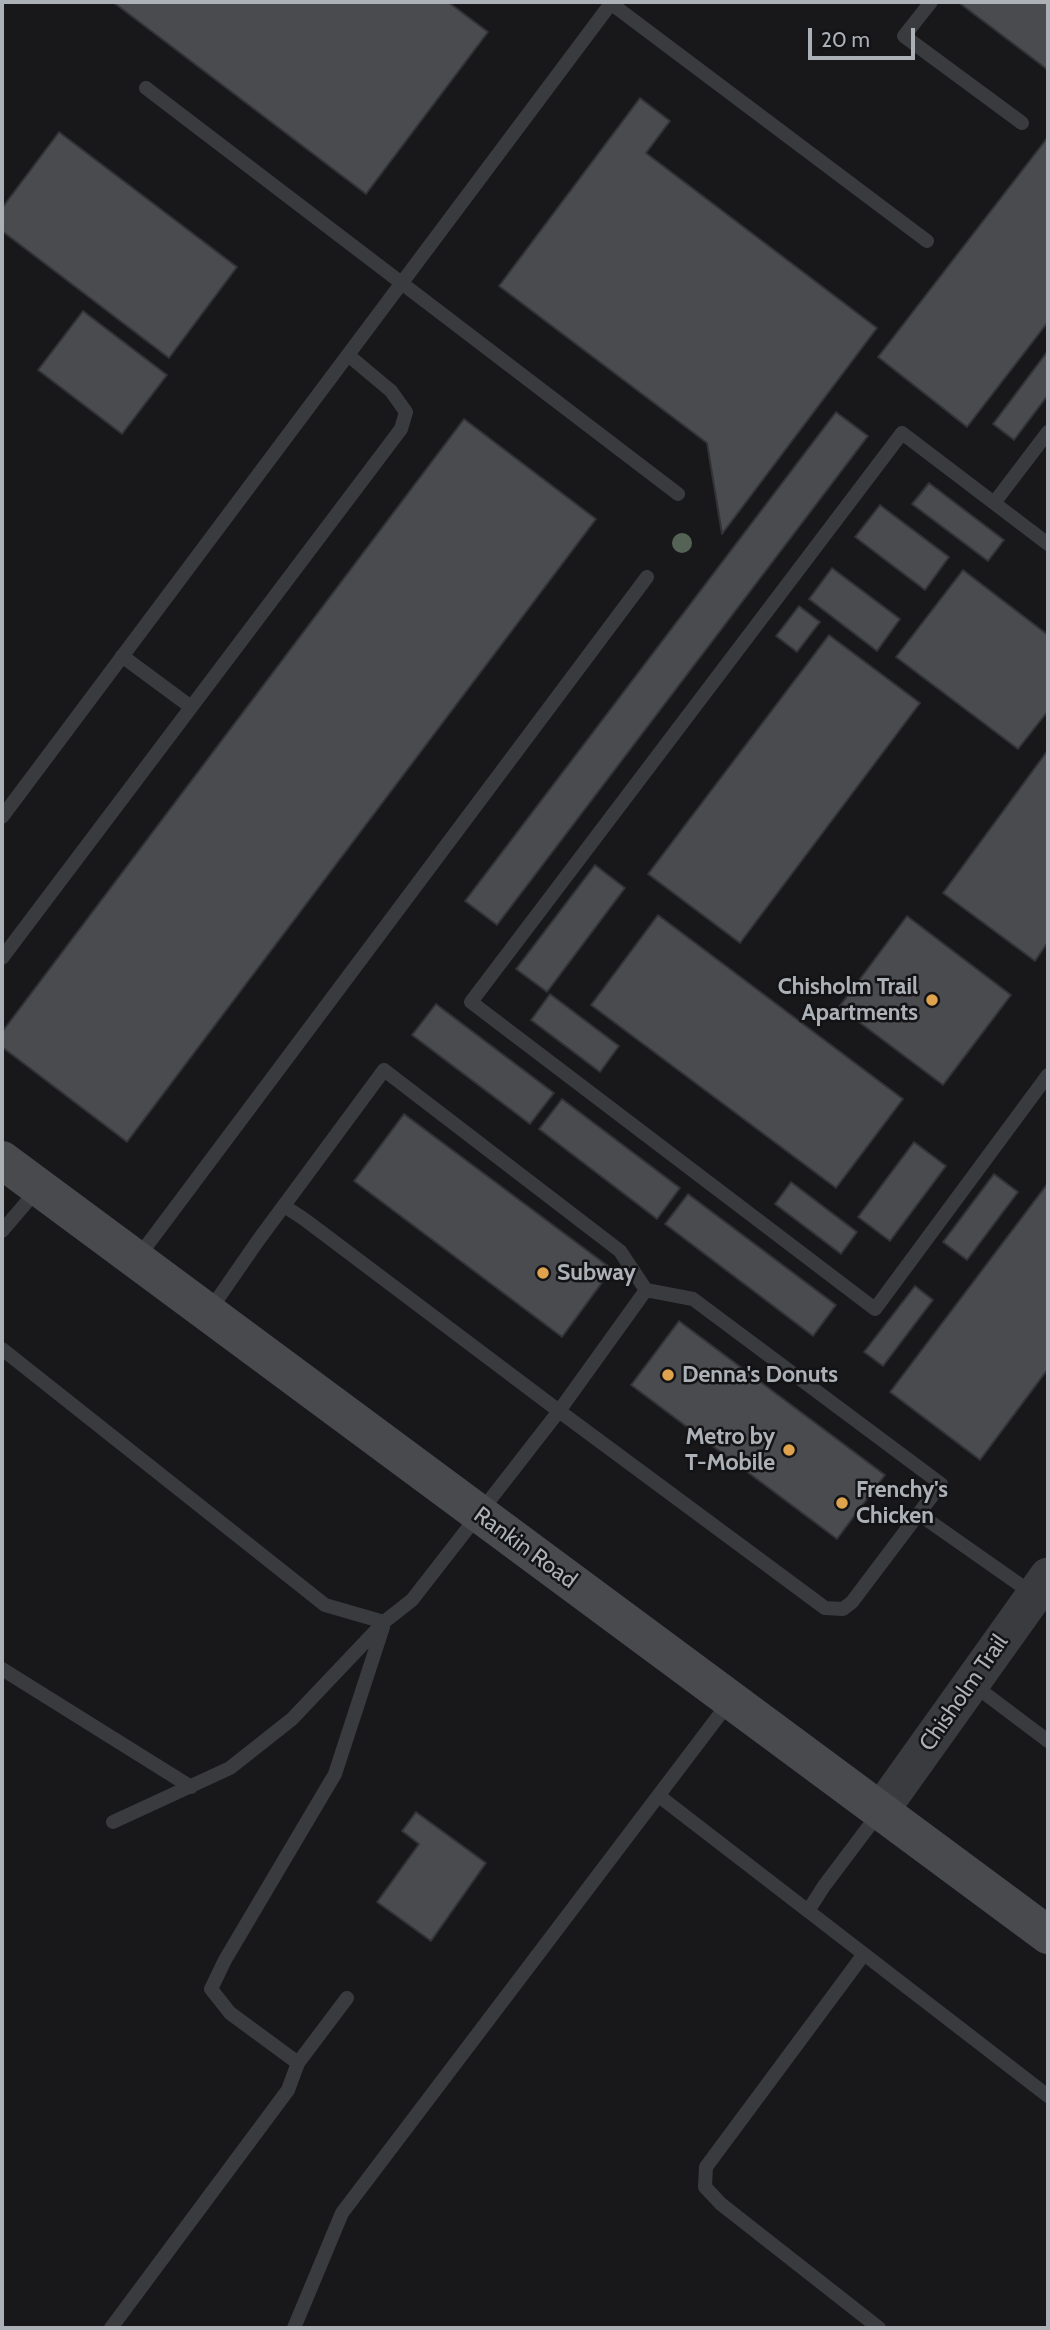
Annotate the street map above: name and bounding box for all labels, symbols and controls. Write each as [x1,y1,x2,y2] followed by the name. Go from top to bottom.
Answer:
[812,14,919,58] scale bar
[821,27,870,52] text: 20 m
[778,973,918,1027] place label: Chisholm Trail Apartments
[924,992,940,1008] marker: Chisholm Trail Apartments
[557,1259,636,1287] place label: Subway
[535,1265,551,1281] marker: Subway
[682,1361,838,1389] place label: Denna's Donuts
[660,1367,676,1383] marker: Denna's Donuts
[685,1423,775,1477] place label: Metro by T-Mobile
[781,1442,797,1458] marker: Metro by T-Mobile
[856,1476,948,1530] place label: Frenchy's Chicken
[834,1495,850,1511] marker: Frenchy's Chicken
[468,1501,582,1595] street label: Rankin Road
[914,1630,1014,1756] street label: Chisholm Trail

